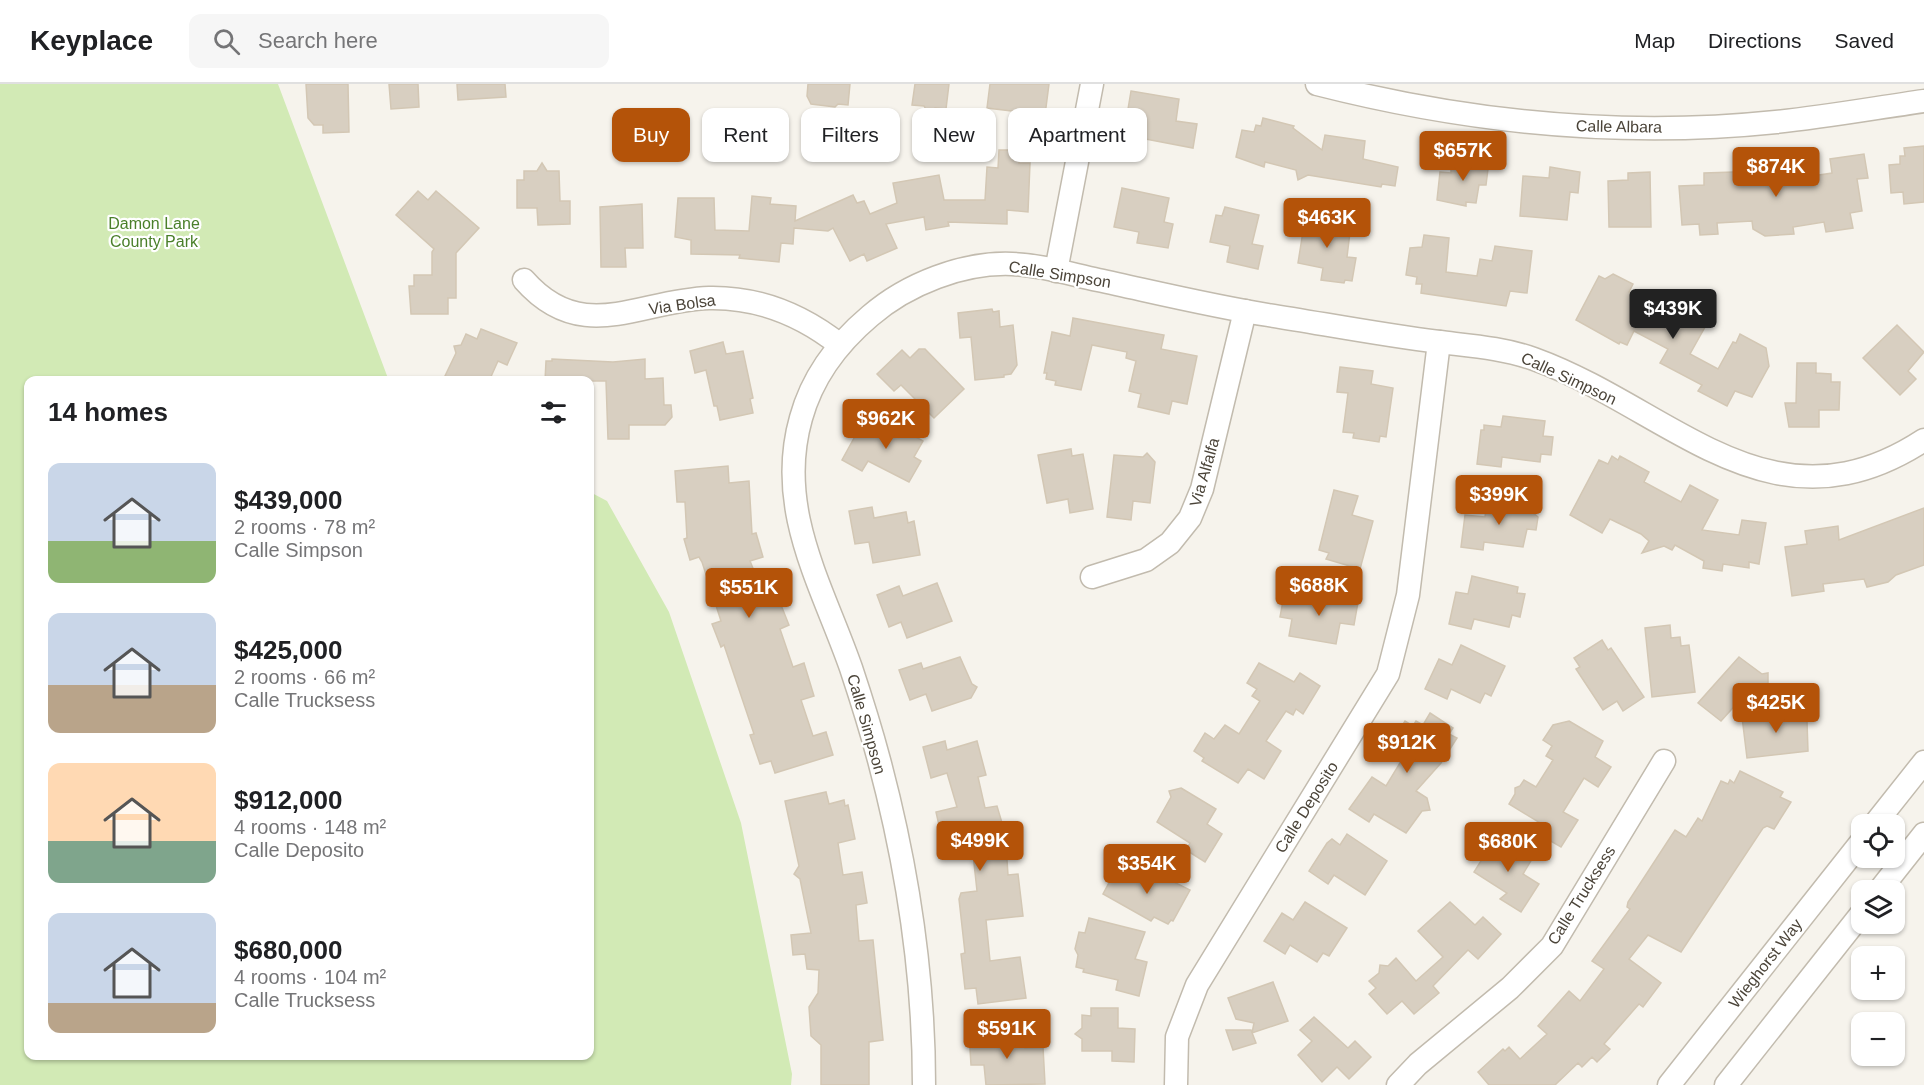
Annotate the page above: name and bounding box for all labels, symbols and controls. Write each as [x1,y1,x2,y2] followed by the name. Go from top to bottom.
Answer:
[189,14,609,68] search box
[30,25,153,56] text: Keyplace
[210,25,243,58] icon: search
[258,28,378,53] text: Search here
[1634,29,1675,52] text: Map
[1708,29,1801,52] text: Directions
[1834,29,1894,52] text: Saved
[612,108,690,162] chip: Buy
[702,108,789,162] chip: Rent
[801,108,900,162] chip: Filters
[912,108,996,162] chip: New
[1008,108,1147,162] chip: Apartment
[1576,117,1662,136] street label: Calle Albara
[1421,131,1505,182] pin: $657K
[1434,139,1492,161] text: $657K
[1734,147,1818,198] pin: $874K
[1747,155,1805,177] text: $874K
[1285,198,1369,249] pin: $463K
[1298,206,1356,228] text: $463K
[108,215,200,250] park label: Damon Lane County Park
[1008,258,1112,291] street label: Calle Simpson
[1631,289,1715,340] pin: $439K
[648,291,717,318] street label: Via Bolsa
[1644,297,1702,319] text: $439K
[1518,349,1619,408] street label: Calle Simpson
[537,396,570,429] icon: filters
[48,397,168,427] text: 14 homes
[844,399,928,450] pin: $962K
[857,407,915,429] text: $962K
[1187,436,1222,509] street label: Via Alfalfa
[1457,475,1541,526] pin: $399K
[1470,483,1528,505] text: $399K
[234,485,342,515] text: $439,000
[96,487,168,559] icon: home
[234,516,375,538] text: 2 rooms · 78 m²
[234,539,363,561] text: Calle Simpson
[1277,566,1361,617] pin: $688K
[707,568,791,619] pin: $551K
[1290,574,1348,596] text: $688K
[720,576,778,598] text: $551K
[234,635,342,665] text: $425,000
[96,637,168,709] icon: home
[234,666,375,688] text: 2 rooms · 66 m²
[844,672,889,776] street label: Calle Simpson
[1734,683,1818,734] pin: $425K
[234,689,375,711] text: Calle Trucksess
[1747,691,1805,713] text: $425K
[1365,723,1449,774] pin: $912K
[1378,731,1436,753] text: $912K
[1272,759,1341,856] street label: Calle Deposito
[234,785,342,815] text: $912,000
[96,787,168,859] icon: home
[1851,814,1905,1066] map controls
[1851,814,1905,868] button: locate
[234,816,386,838] text: 4 rooms · 148 m²
[938,821,1022,872] pin: $499K
[1466,822,1550,873] pin: $680K
[951,829,1009,851] text: $499K
[1479,830,1537,852] text: $680K
[234,839,364,861] text: Calle Deposito
[1544,843,1619,948] street label: Calle Trucksess
[1105,844,1189,895] pin: $354K
[1118,852,1176,874] text: $354K
[1851,880,1905,934] button: layers
[1725,916,1805,1011] street label: Wieghorst Way
[234,935,342,965] text: $680,000
[96,937,168,1009] icon: home
[1851,946,1905,1000] button: +
[234,966,386,988] text: 4 rooms · 104 m²
[234,989,375,1011] text: Calle Trucksess
[965,1009,1049,1060] pin: $591K
[1851,1012,1905,1066] button: −
[978,1017,1036,1039] text: $591K

